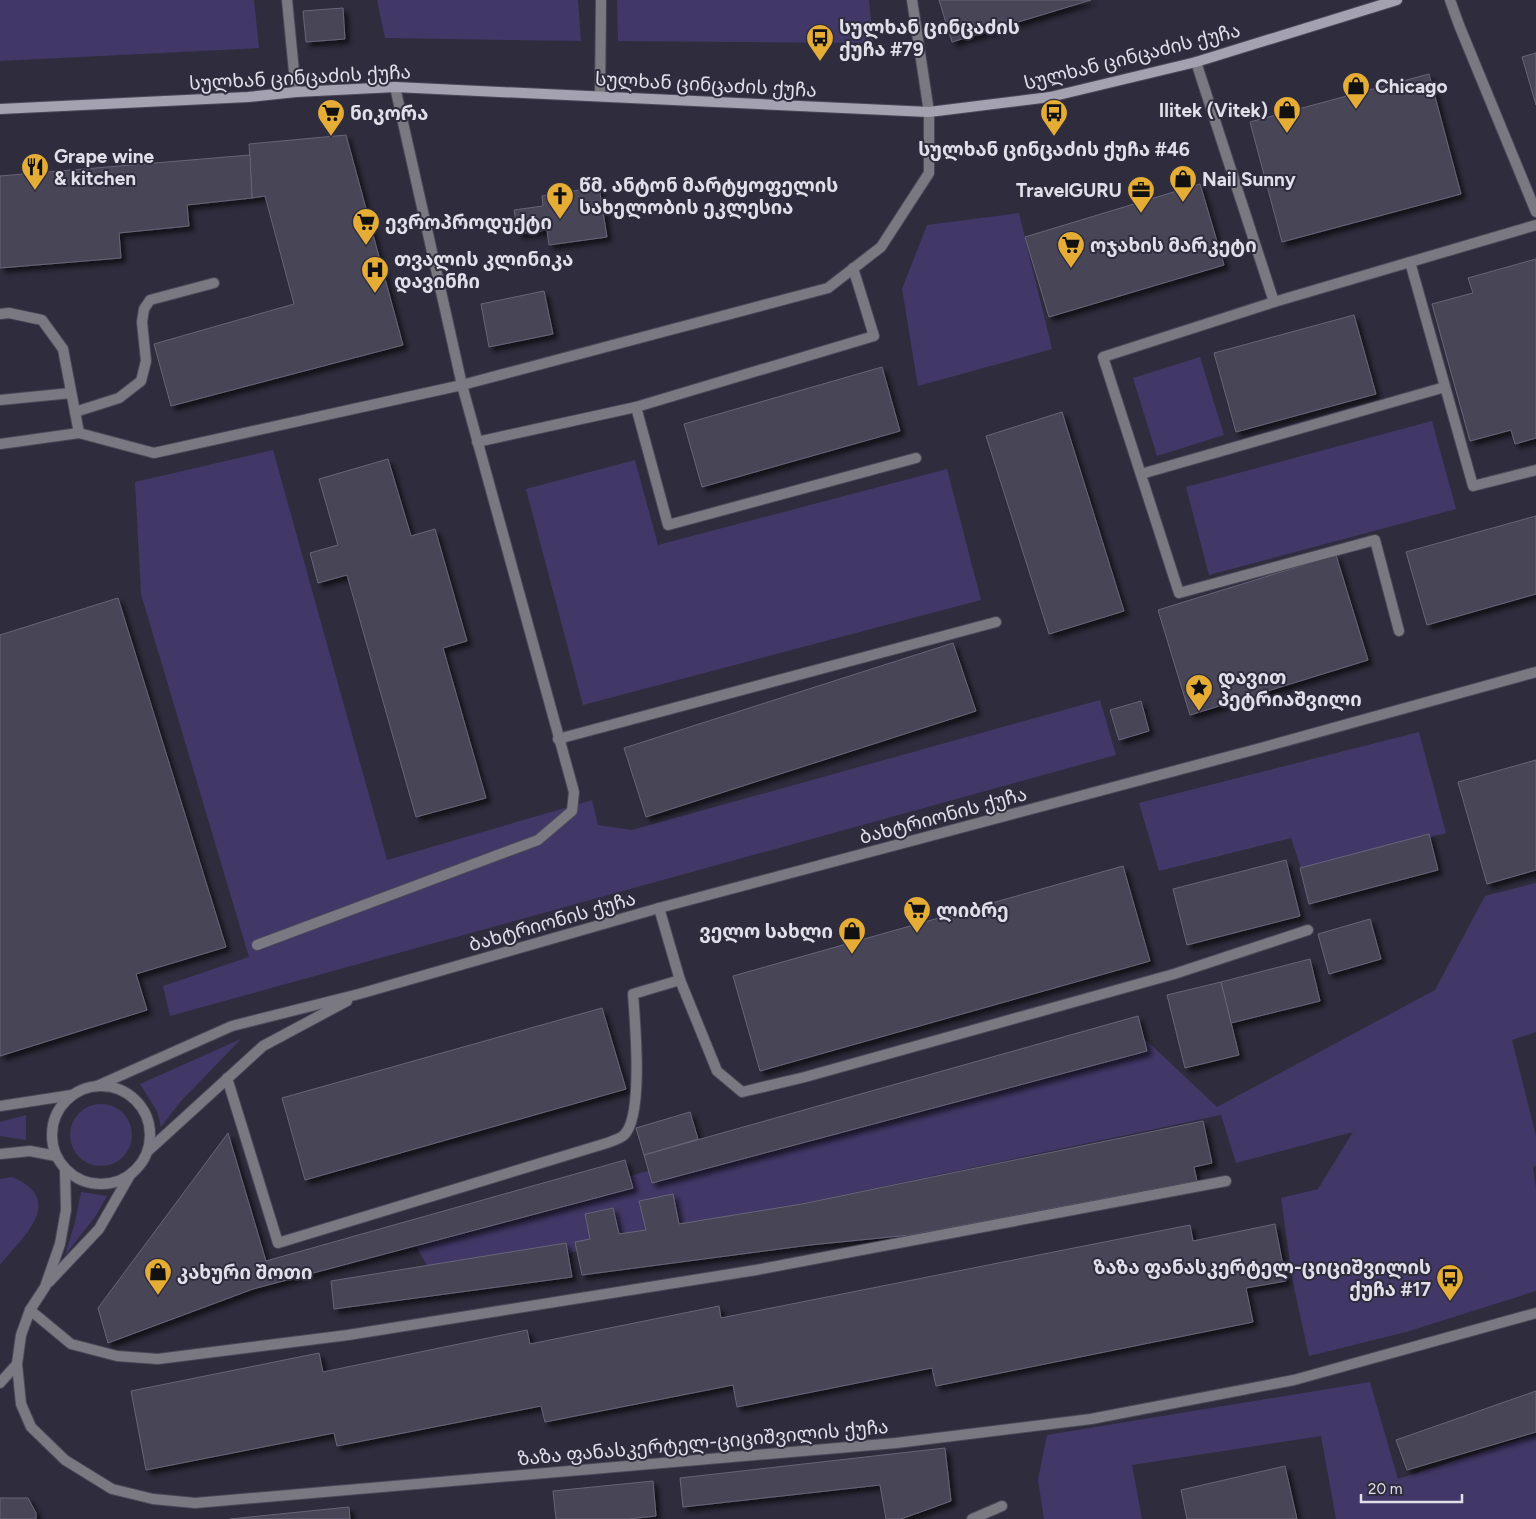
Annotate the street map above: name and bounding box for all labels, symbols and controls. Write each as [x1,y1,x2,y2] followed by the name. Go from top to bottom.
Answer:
[839,16,1020,61] place label: სულხან ცინცაძის ქუჩა #79
[1022,18,1243,95] street label: სულხან ცინცაძის ქუჩა
[805,23,835,62] bus stop icon: სულხან ცინცაძის ქუჩა #79
[189,60,412,96] street label: სულხან ცინცაძის ქუჩა
[594,67,817,103] street label: სულხან ცინცაძის ქუჩა
[1341,71,1371,110] shop icon: Chicago
[1375,75,1448,98] place label: Chicago
[1272,95,1302,134] shop icon: Ilitek (Vitek)
[316,98,346,137] supermarket icon: ნიკორა
[1039,98,1069,137] bus stop icon: სულხან ცინცაძის ქუჩა #46
[1159,99,1268,122] place label: Ilitek (Vitek)
[350,102,428,125] place label: ნიკორა
[918,138,1190,161] place label: სულხან ცინცაძის ქუჩა #46
[54,145,155,190] place label: Grape wine & kitchen
[20,152,50,191] restaurant icon: Grape wine & kitchen
[1168,164,1198,203] shop icon: Nail Sunny
[1202,168,1296,191] place label: Nail Sunny
[579,174,838,219] place label: წმ. ანტონ მარტყოფელის სახელობის ეკლესია
[1126,175,1156,214] office icon: TravelGURU
[1016,179,1122,202] place label: TravelGURU
[545,181,575,220] church icon: წმ. ანტონ მარტყოფელის სახელობის ეკლესია
[351,207,381,246] supermarket icon: ევროპროდუქტი
[385,211,552,235] place label: ევროპროდუქტი
[1056,230,1086,269] supermarket icon: ოჯახის მარკეტი
[1090,234,1257,257] place label: ოჯახის მარკეტი
[394,248,573,294] place label: თვალის კლინიკა დავინჩი
[360,255,390,294] hospital icon: თვალის კლინიკა დავინჩი
[1218,666,1362,711] place label: დავით პეტრიაშვილი
[1184,673,1214,712] place icon: დავით პეტრიაშვილი
[857,782,1029,849] street label: ბახტრიონის ქუჩა
[466,887,638,956] street label: ბახტრიონის ქუჩა
[902,895,932,934] supermarket icon: ლიბრე
[936,899,1009,922] place label: ლიბრე
[837,916,867,955] shop icon: ველო სახლი
[699,920,833,943] place label: ველო სახლი
[1093,1256,1431,1301] place label: ზაზა ფანასკერტელ-ციციშვილის ქუჩა #17
[143,1257,173,1296] shop icon: კახური შოთი
[177,1261,312,1284] place label: კახური შოთი
[1435,1263,1465,1302] bus stop icon: ზაზა ფანასკერტელ-ციციშვილის ქუჩა #17
[517,1415,889,1471] street label: ზაზა ფანასკერტელ-ციციშვილის ქუჩა
[1361,1472,1462,1504] scale bar
[1368,1480,1402,1498] text: 20 m

